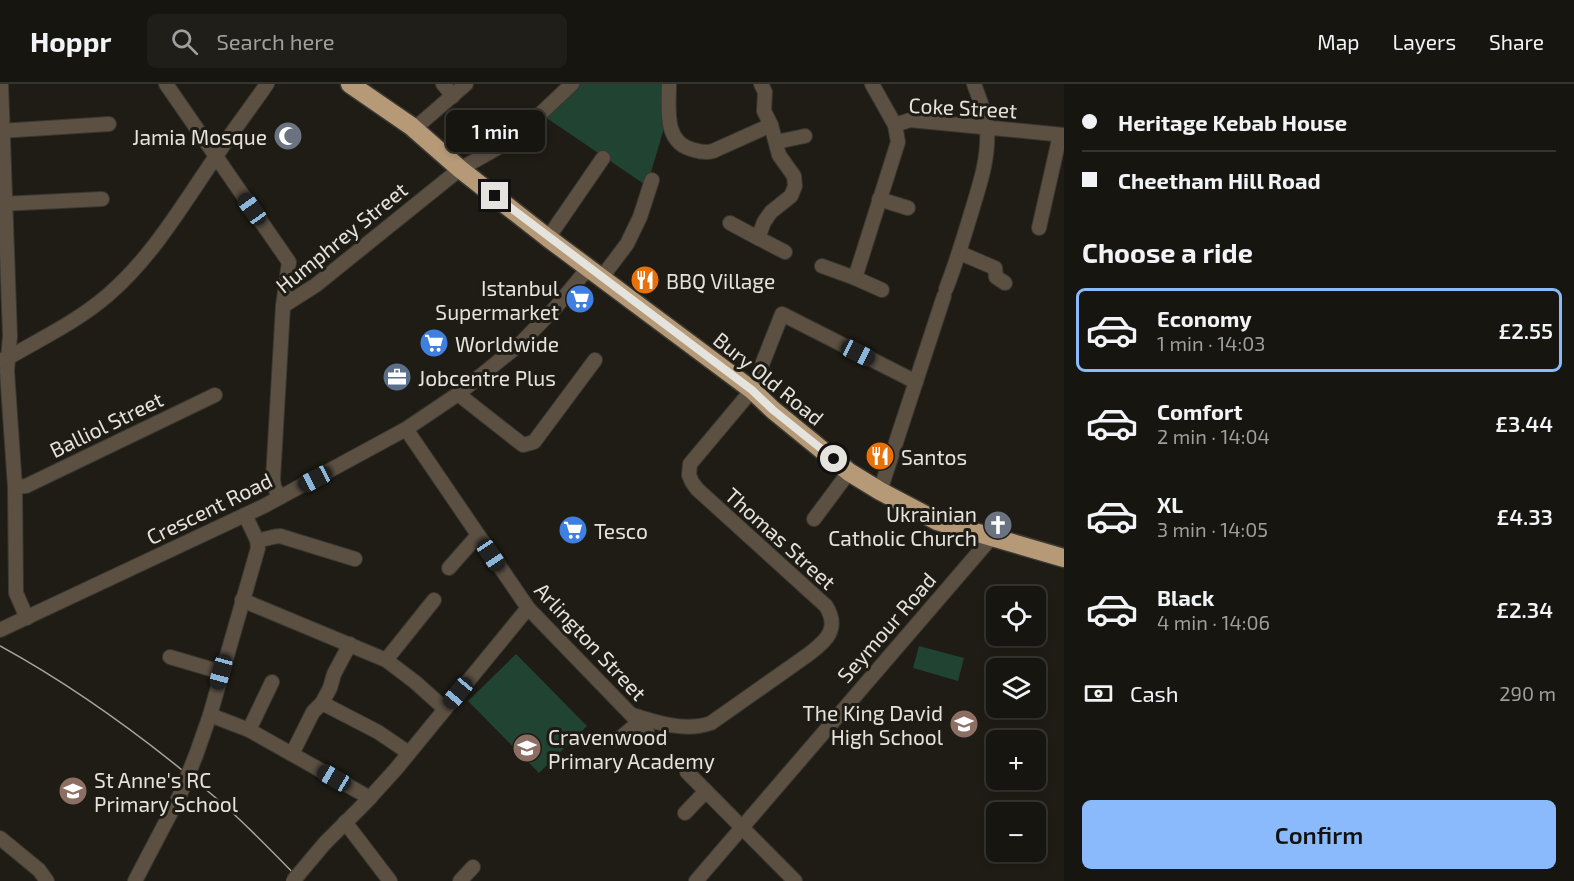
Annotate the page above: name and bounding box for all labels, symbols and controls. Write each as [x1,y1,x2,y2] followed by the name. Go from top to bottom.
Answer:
[147,14,567,68] search box
[30,24,111,58] text: Hoppr
[168,25,201,58] icon: search
[216,28,335,54] text: Search here
[1317,29,1359,54] text: Map
[1392,29,1456,54] text: Layers
[1489,29,1544,54] text: Share
[908,92,1018,122] street label: Coke Street
[446,109,544,151] callout: 1 min
[1118,109,1347,135] text: Heritage Kebab House
[472,119,519,143] text: 1 min
[272,120,304,152] mosque icon: Jamia Mosque
[132,124,267,149] place label: Jamia Mosque
[1118,167,1321,193] text: Cheetham Hill Road
[270,176,412,298] street label: Humphrey Street
[481,182,508,209] route end
[234,189,270,229] car
[1082,236,1253,268] text: Choose a ride
[629,264,661,296] restaurant icon: BBQ Village
[666,268,775,294] place label: BBQ Village
[435,275,560,324] place label: Istanbul Supermarket
[564,283,596,315] supermarket icon: Istanbul Supermarket
[1085,303,1139,357] icon: car
[1157,305,1252,331] text: Economy
[1498,317,1553,343] text: £2.55
[709,326,829,430] street label: Bury Old Road
[418,327,450,359] supermarket icon: Worldwide
[455,331,559,356] place label: Worldwide
[1157,331,1265,355] text: 1 min · 14:03
[838,337,878,369] car
[381,361,413,393] office icon: Jobcentre Plus
[418,365,556,390] place label: Jobcentre Plus
[45,386,167,462] street label: Balliol Street
[1085,396,1139,450] icon: car
[1157,398,1242,424] text: Comfort
[1495,410,1553,436] text: £3.44
[1157,424,1270,448] text: 2 min · 14:04
[864,440,896,472] restaurant icon: Santos
[901,444,967,469] place label: Santos
[820,445,847,472] route start
[295,463,335,495] car
[142,467,276,549] street label: Crescent Road
[721,482,841,594] street label: Thomas Street
[1085,489,1139,543] icon: car
[1157,491,1183,517] text: XL
[828,501,977,550] place label: Ukrainian Catholic Church
[1496,503,1553,529] text: £4.33
[982,509,1014,541] church icon: Ukrainian Catholic Church
[557,514,589,546] supermarket icon: Tesco
[1157,517,1268,541] text: 3 min · 14:05
[594,518,648,543] place label: Tesco
[473,535,509,575] car
[831,567,941,687] street label: Seymour Road
[530,577,652,705] street label: Arlington Street
[1085,582,1139,636] icon: car
[1157,584,1214,610] text: Black
[986,586,1046,862] map controls
[986,586,1046,646] button: locate
[1496,596,1553,622] text: £2.34
[1157,610,1270,634] text: 4 min · 14:06
[208,652,234,692] car
[986,658,1046,718] button: layers
[440,673,476,713] car
[1082,677,1115,710] icon: cash
[1130,680,1179,706] text: Cash
[1499,681,1556,705] text: 290 m
[803,700,944,749] place label: The King David High School
[948,708,980,740] school or university icon: The King David High School
[548,724,715,773] place label: Cravenwood Primary Academy
[986,730,1046,790] button: +
[511,732,543,764] school or university icon: Cravenwood Primary Academy
[314,761,354,795] car
[94,767,239,816] place label: St Anne's RC Primary School
[57,775,89,807] school or university icon: St Anne's RC Primary School
[1082,800,1556,869] button: Confirm
[986,802,1046,862] button: −

